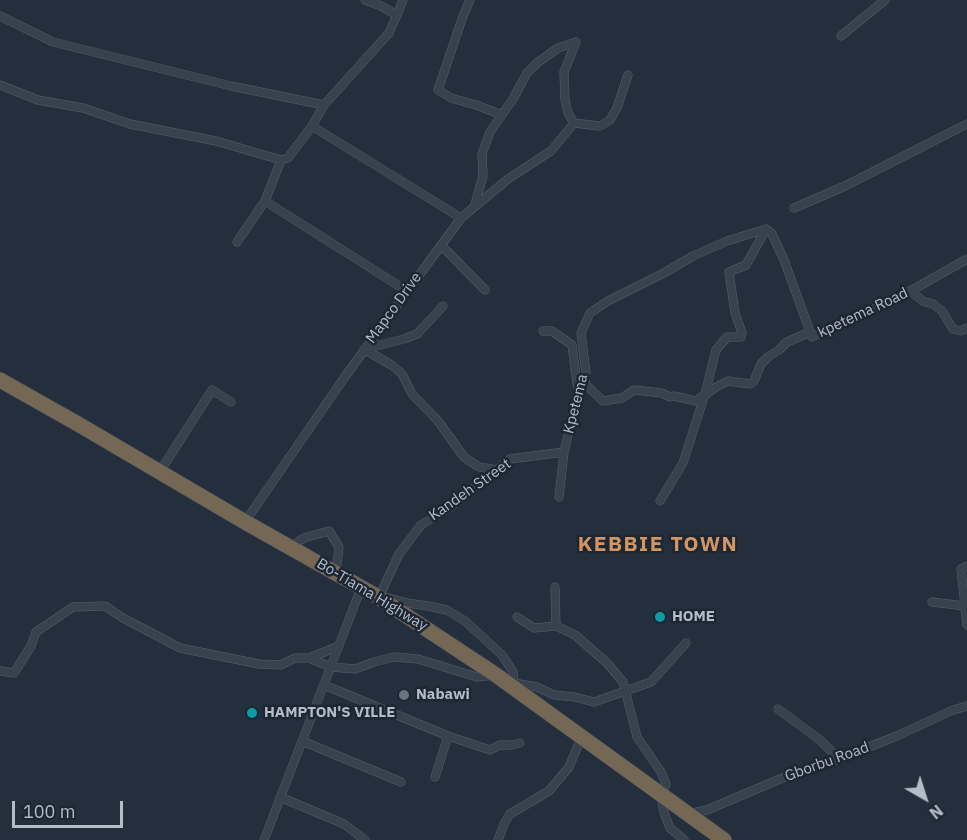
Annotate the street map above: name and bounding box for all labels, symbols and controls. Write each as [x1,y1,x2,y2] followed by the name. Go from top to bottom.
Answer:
[362,269,426,347] street label: Mapco Drive
[815,284,911,342] street label: kpetema Road
[560,372,592,436] street label: Kpetema
[426,455,514,525] street label: Kandeh Street
[578,532,738,558] district label: KEBBIE TOWN
[313,555,431,635] street label: Bo-Tiama Highway
[672,608,715,626] place label: HOME
[653,610,667,624] marker: HOME
[416,686,470,704] place label: Nabawi
[397,688,411,702] marker: Nabawi
[264,704,395,722] place label: HAMPTON'S VILLE
[245,706,259,720] marker: HAMPTON'S VILLE
[782,738,872,786] street label: Gborbu Road
[895,768,955,828] north arrow
[15,789,126,827] scale bar
[23,800,75,823] text: 100 m
[926,801,947,823] text: N

